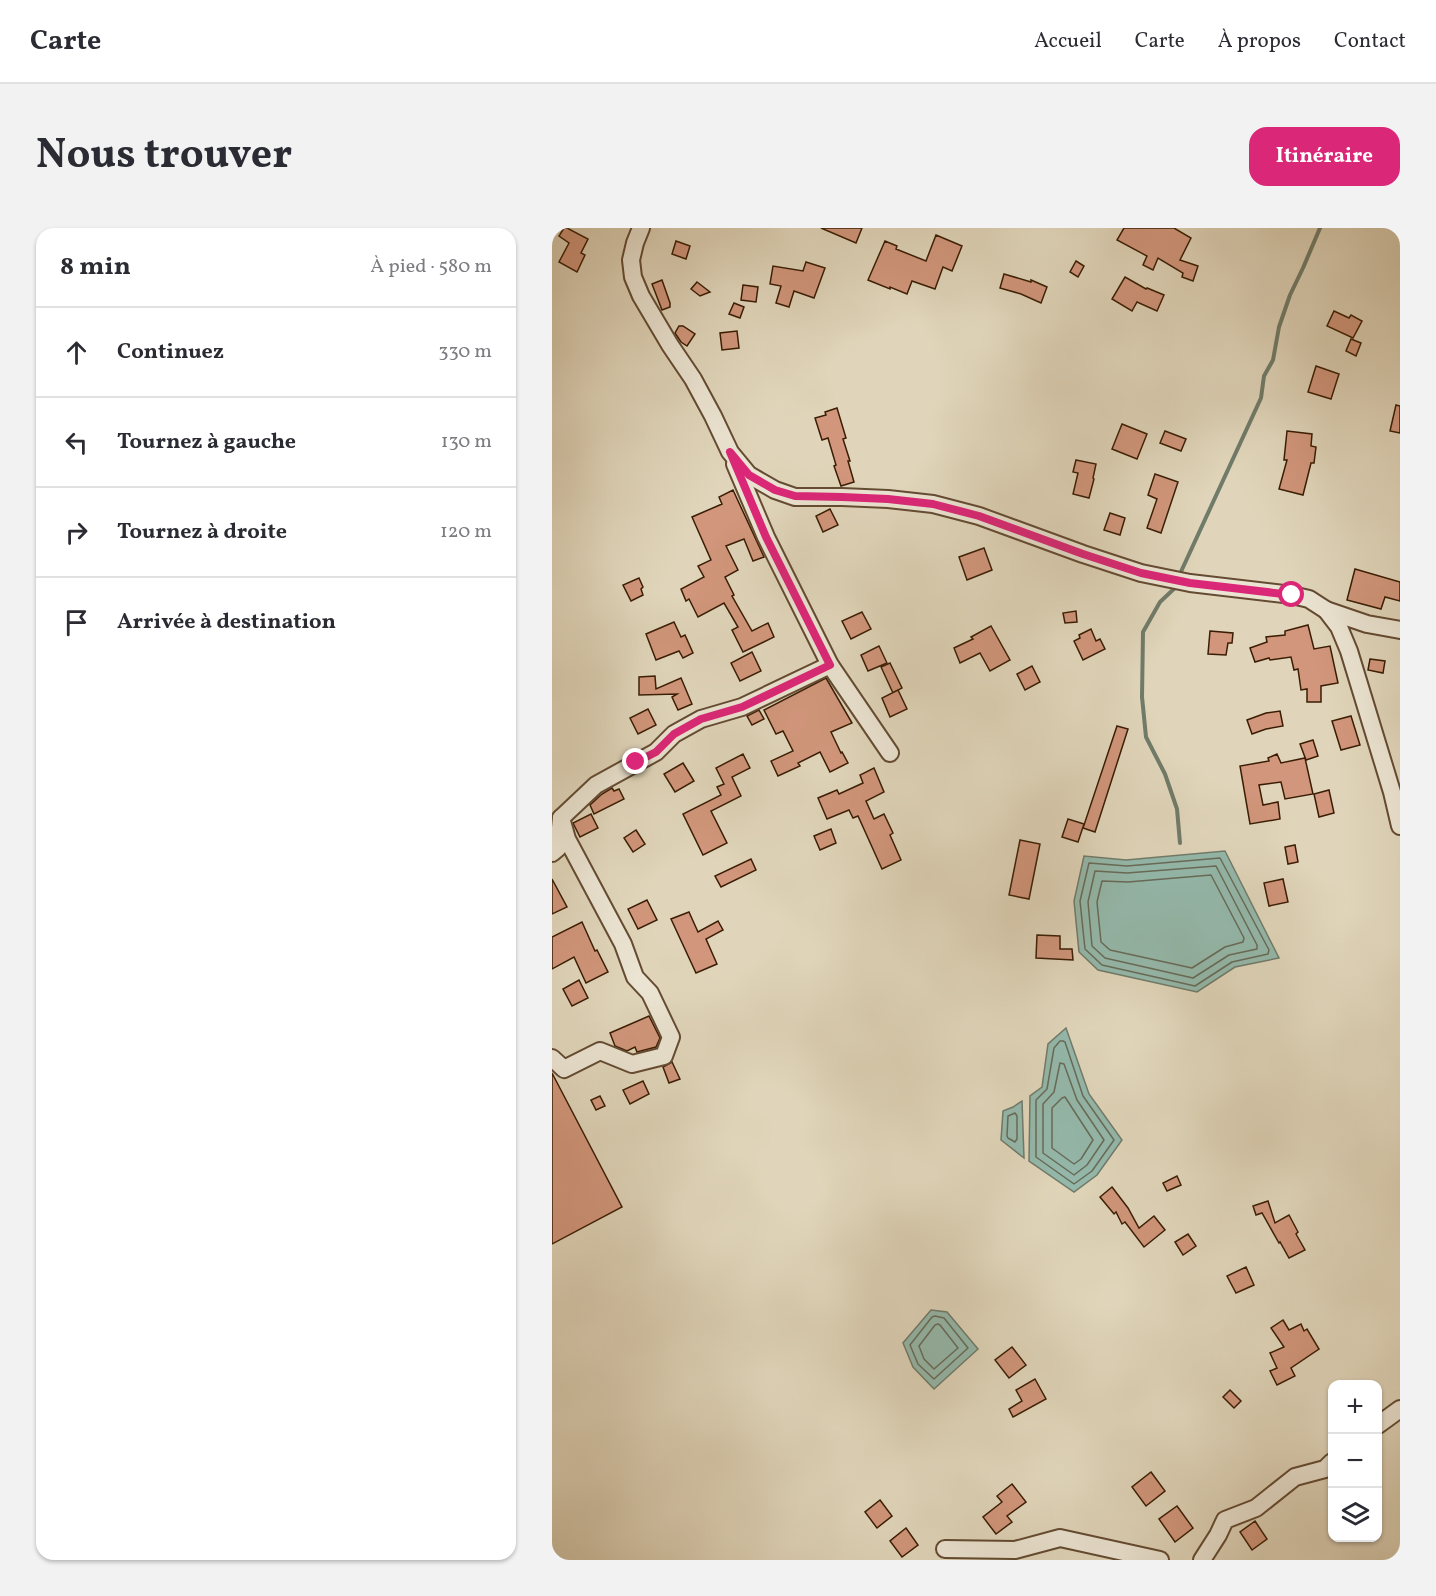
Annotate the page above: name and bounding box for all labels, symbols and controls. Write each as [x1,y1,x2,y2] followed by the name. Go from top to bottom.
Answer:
[30,22,101,61] text: Carte
[1034,27,1102,56] text: Accueil
[1135,27,1185,56] text: Carte
[1218,27,1301,56] text: À propos
[1334,27,1406,56] text: Contact
[36,127,292,186] text: Nous trouver
[1249,127,1400,186] button: Itinéraire
[60,249,131,285] text: 8 min
[370,253,492,281] text: À pied · 580 m
[60,336,93,369] icon: ahead
[117,337,224,368] text: Continuez
[438,338,492,366] text: 330 m
[60,426,93,459] icon: left
[117,427,296,458] text: Tournez à gauche
[441,428,492,456] text: 130 m
[60,516,93,549] icon: right
[117,517,287,548] text: Tournez à droite
[440,518,492,546] text: 120 m
[1278,581,1304,607] route start
[60,606,93,639] icon: arrive
[117,607,336,638] text: Arrivée à destination
[622,748,648,774] route end
[1328,1380,1382,1542] map controls
[1328,1380,1382,1434] button: +
[1328,1434,1382,1488] button: −
[1328,1488,1382,1542] button: layers

